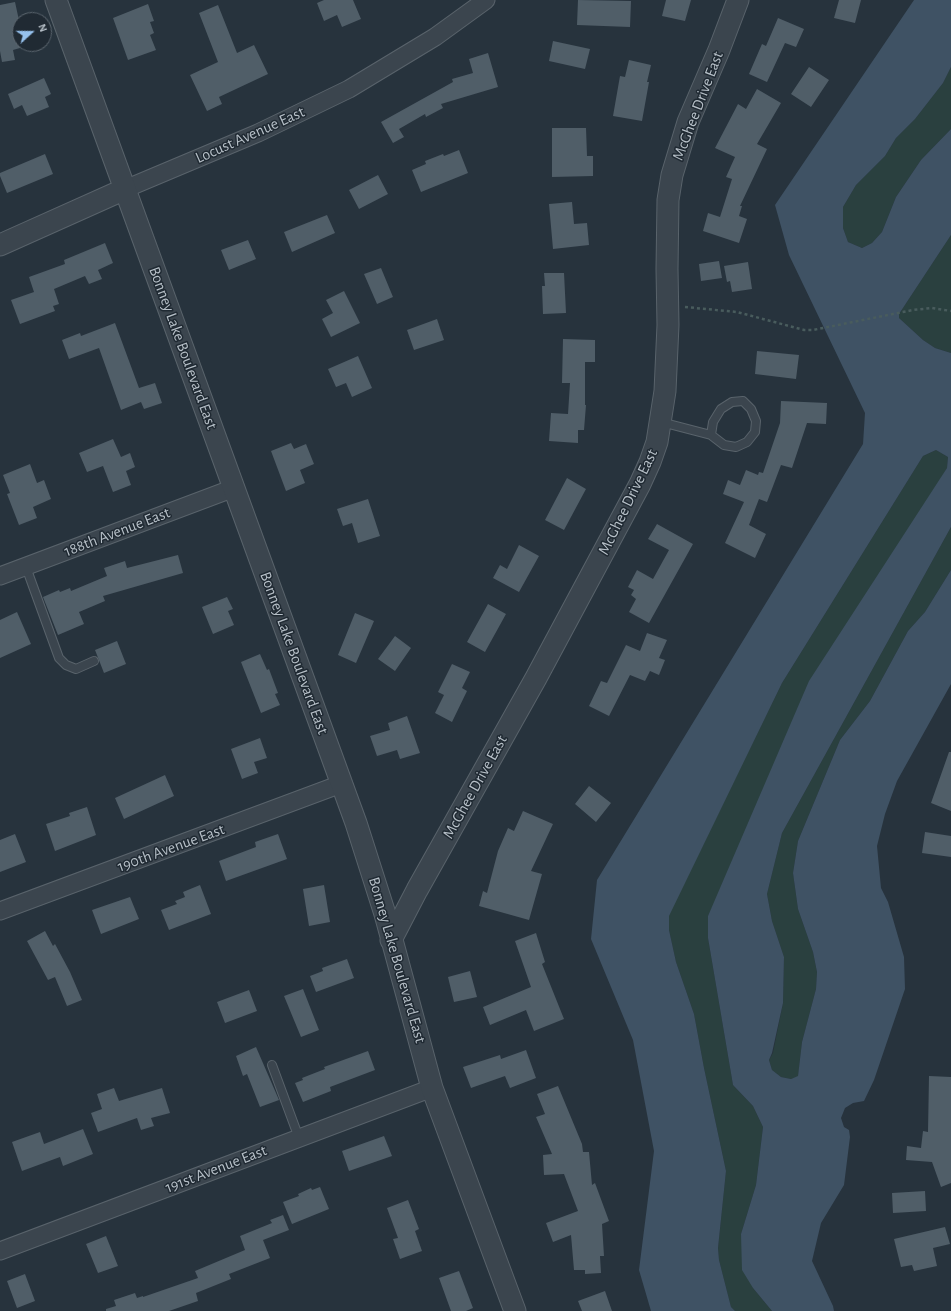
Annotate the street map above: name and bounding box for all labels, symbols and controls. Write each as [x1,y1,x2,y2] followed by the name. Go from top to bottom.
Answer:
[12,12,52,52] north arrow
[36,22,49,33] text: N
[668,49,728,163] street label: McGhee Drive East
[192,102,308,168] street label: Locust Avenue East
[145,264,221,432] street label: Bonney Lake Boulevard East
[594,446,662,558] street label: McGhee Drive East
[61,503,173,561] street label: 188th Avenue East
[256,569,332,737] street label: Bonney Lake Boulevard East
[439,732,511,842] street label: McGhee Drive East
[115,820,227,876] street label: 190th Avenue East
[364,875,430,1045] street label: Bonney Lake Boulevard East
[162,1141,270,1197] street label: 191st Avenue East

